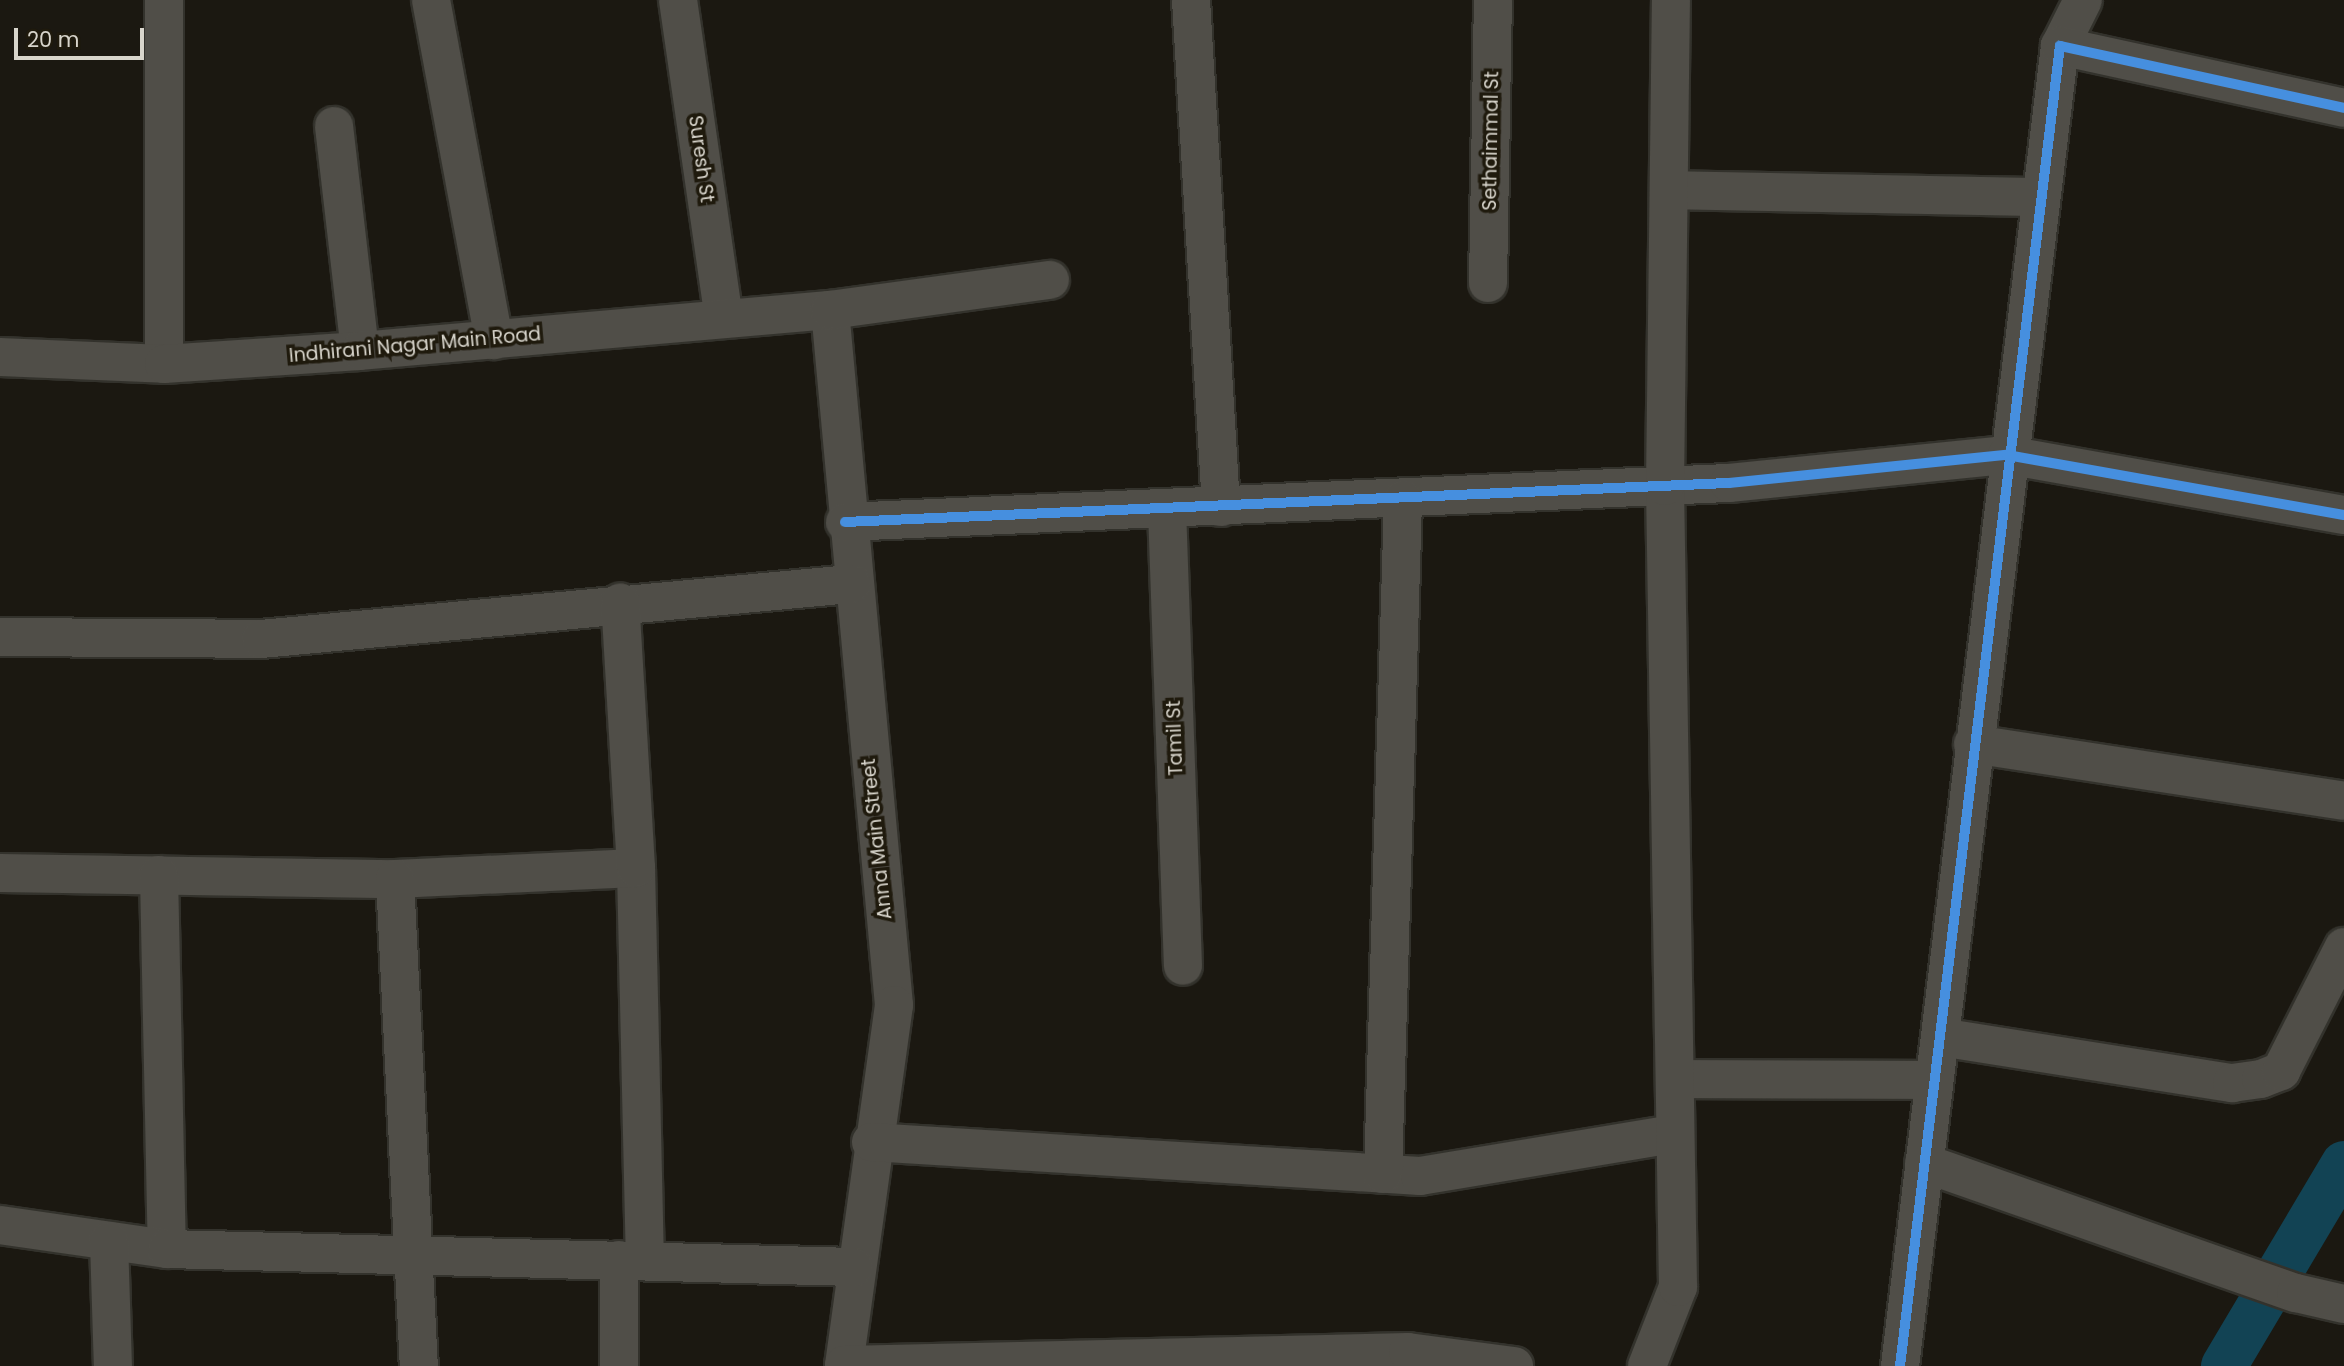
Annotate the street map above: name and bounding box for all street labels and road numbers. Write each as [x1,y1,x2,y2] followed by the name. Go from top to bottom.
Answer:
[1478,71,1504,211] street label: Sethaimmal St
[684,114,718,204] street label: Suresh St
[288,323,542,367] street label: Indhirani Nagar Main Road
[1162,700,1188,776] street label: Tamil St
[857,757,897,921] street label: Anna Main Street

